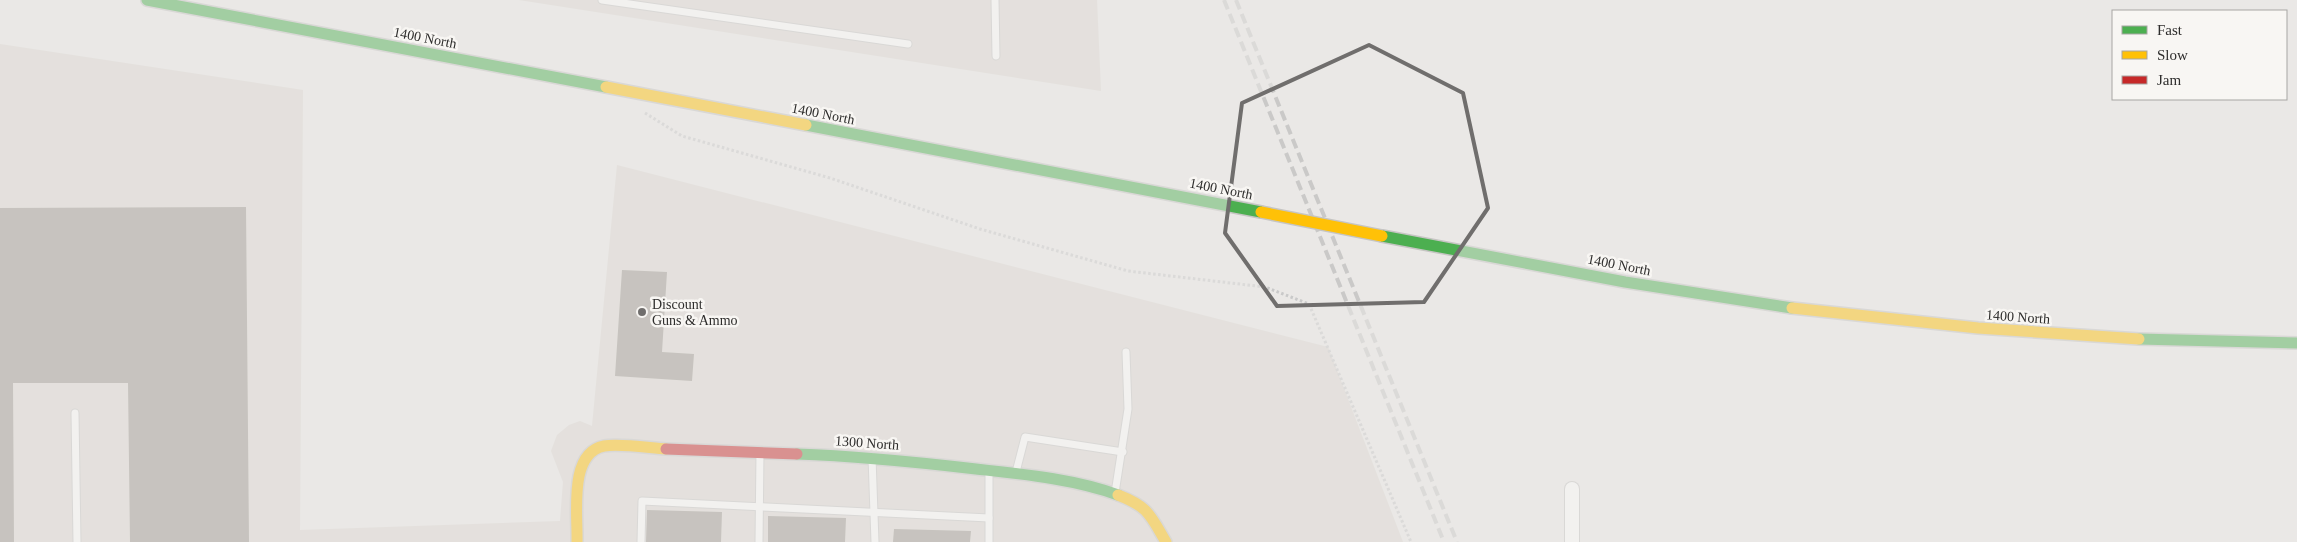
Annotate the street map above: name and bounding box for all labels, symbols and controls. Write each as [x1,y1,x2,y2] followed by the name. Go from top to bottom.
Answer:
[2112,10,2287,100] legend
[2157,22,2183,38] text: Fast
[392,25,458,51] street label: 1400 North
[2157,47,2188,63] text: Slow
[2157,72,2181,88] text: Jam
[790,101,856,127] street label: 1400 North
[1188,176,1254,202] street label: 1400 North
[1586,252,1652,278] street label: 1400 North
[652,297,738,328] place label: Discount Guns & Ammo
[636,306,648,318] marker: Discount Guns & Ammo
[1985,307,2051,327] street label: 1400 North
[834,433,900,453] street label: 1300 North

